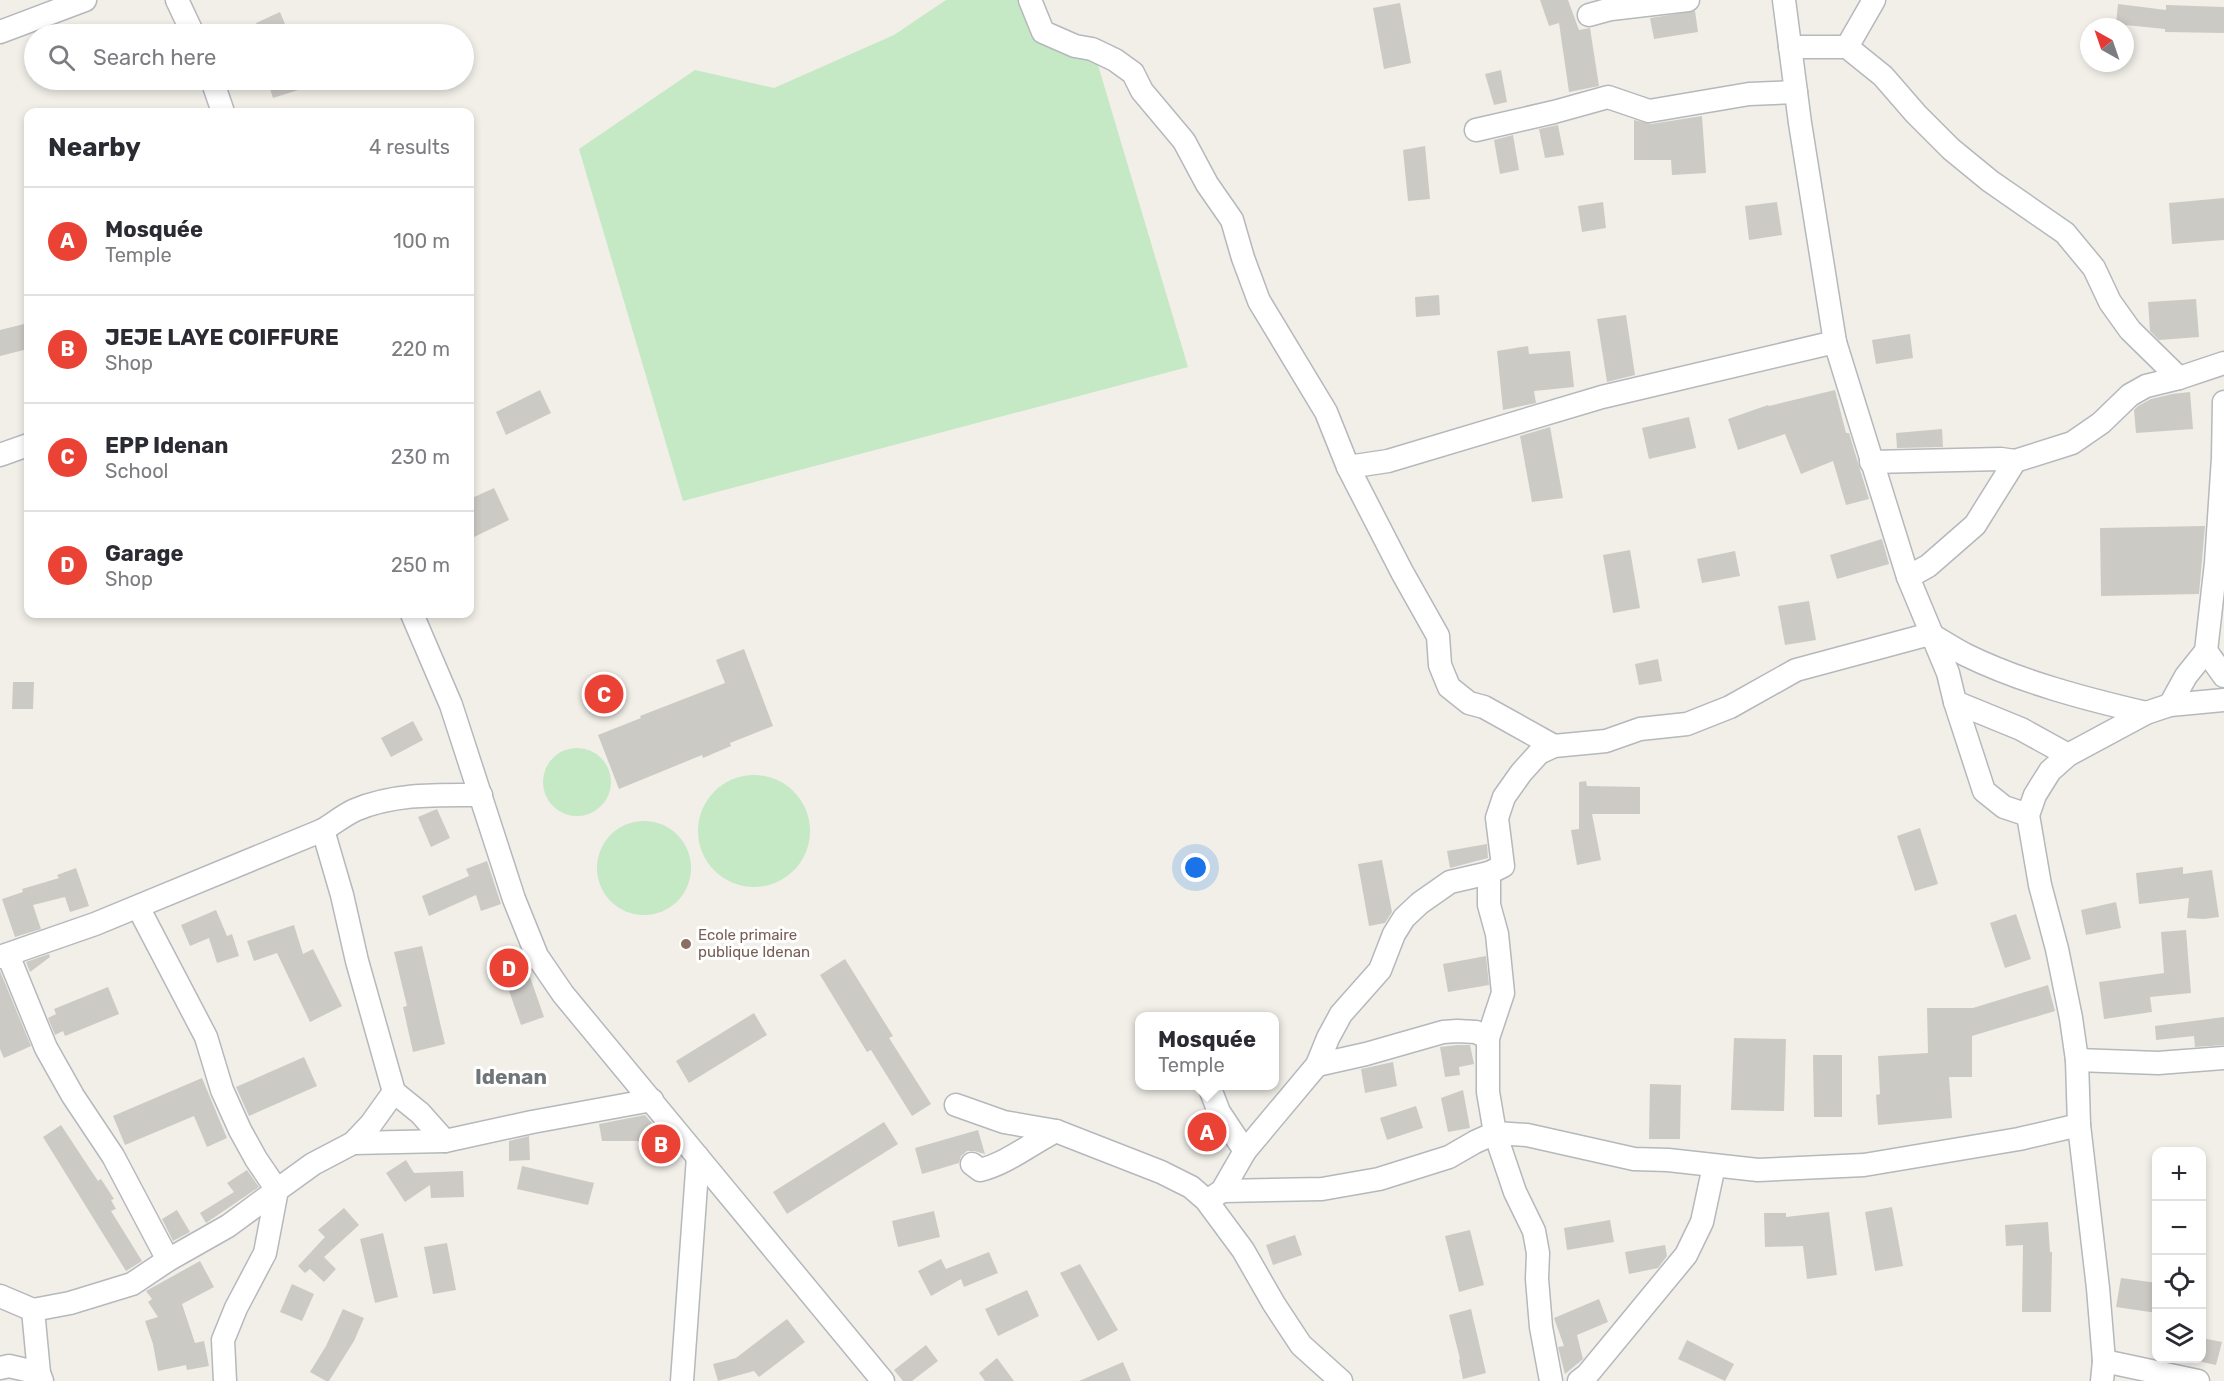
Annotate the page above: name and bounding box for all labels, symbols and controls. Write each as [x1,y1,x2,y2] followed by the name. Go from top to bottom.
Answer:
[2080,18,2134,72] north arrow
[24,24,474,90] search box
[45,41,78,74] icon: search
[93,44,216,71] text: Search here
[48,132,141,163] text: Nearby
[369,135,450,159] text: 4 results
[105,216,203,243] text: Mosquée
[60,229,75,253] text: A
[393,229,450,253] text: 100 m
[105,243,172,267] text: Temple
[105,324,339,351] text: JEJE LAYE COIFFURE
[60,337,75,361] text: B
[391,337,450,361] text: 220 m
[105,351,153,375] text: Shop
[105,432,228,459] text: EPP Idenan
[60,445,75,469] text: C
[391,445,450,469] text: 230 m
[105,459,168,483] text: School
[105,540,184,567] text: Garage
[60,553,75,577] text: D
[391,553,450,577] text: 250 m
[105,567,153,591] text: Shop
[584,672,624,716] pin: C
[1181,853,1210,882] your location
[698,926,810,961] place label: Ecole primaire publique Idenan
[679,937,693,951] marker: Ecole primaire publique Idenan
[490,946,528,990] pin: D
[1135,1012,1279,1090] popup
[1158,1026,1256,1053] text: Mosquée
[1158,1053,1225,1077] text: Temple
[475,1064,547,1089] district label: Idenan
[1188,1110,1226,1154] pin: A
[642,1122,680,1166] pin: B
[2152,1147,2206,1363] map controls
[2152,1147,2206,1201] button: +
[2152,1201,2206,1255] button: −
[2152,1255,2206,1309] button: locate
[2152,1309,2206,1363] button: layers

